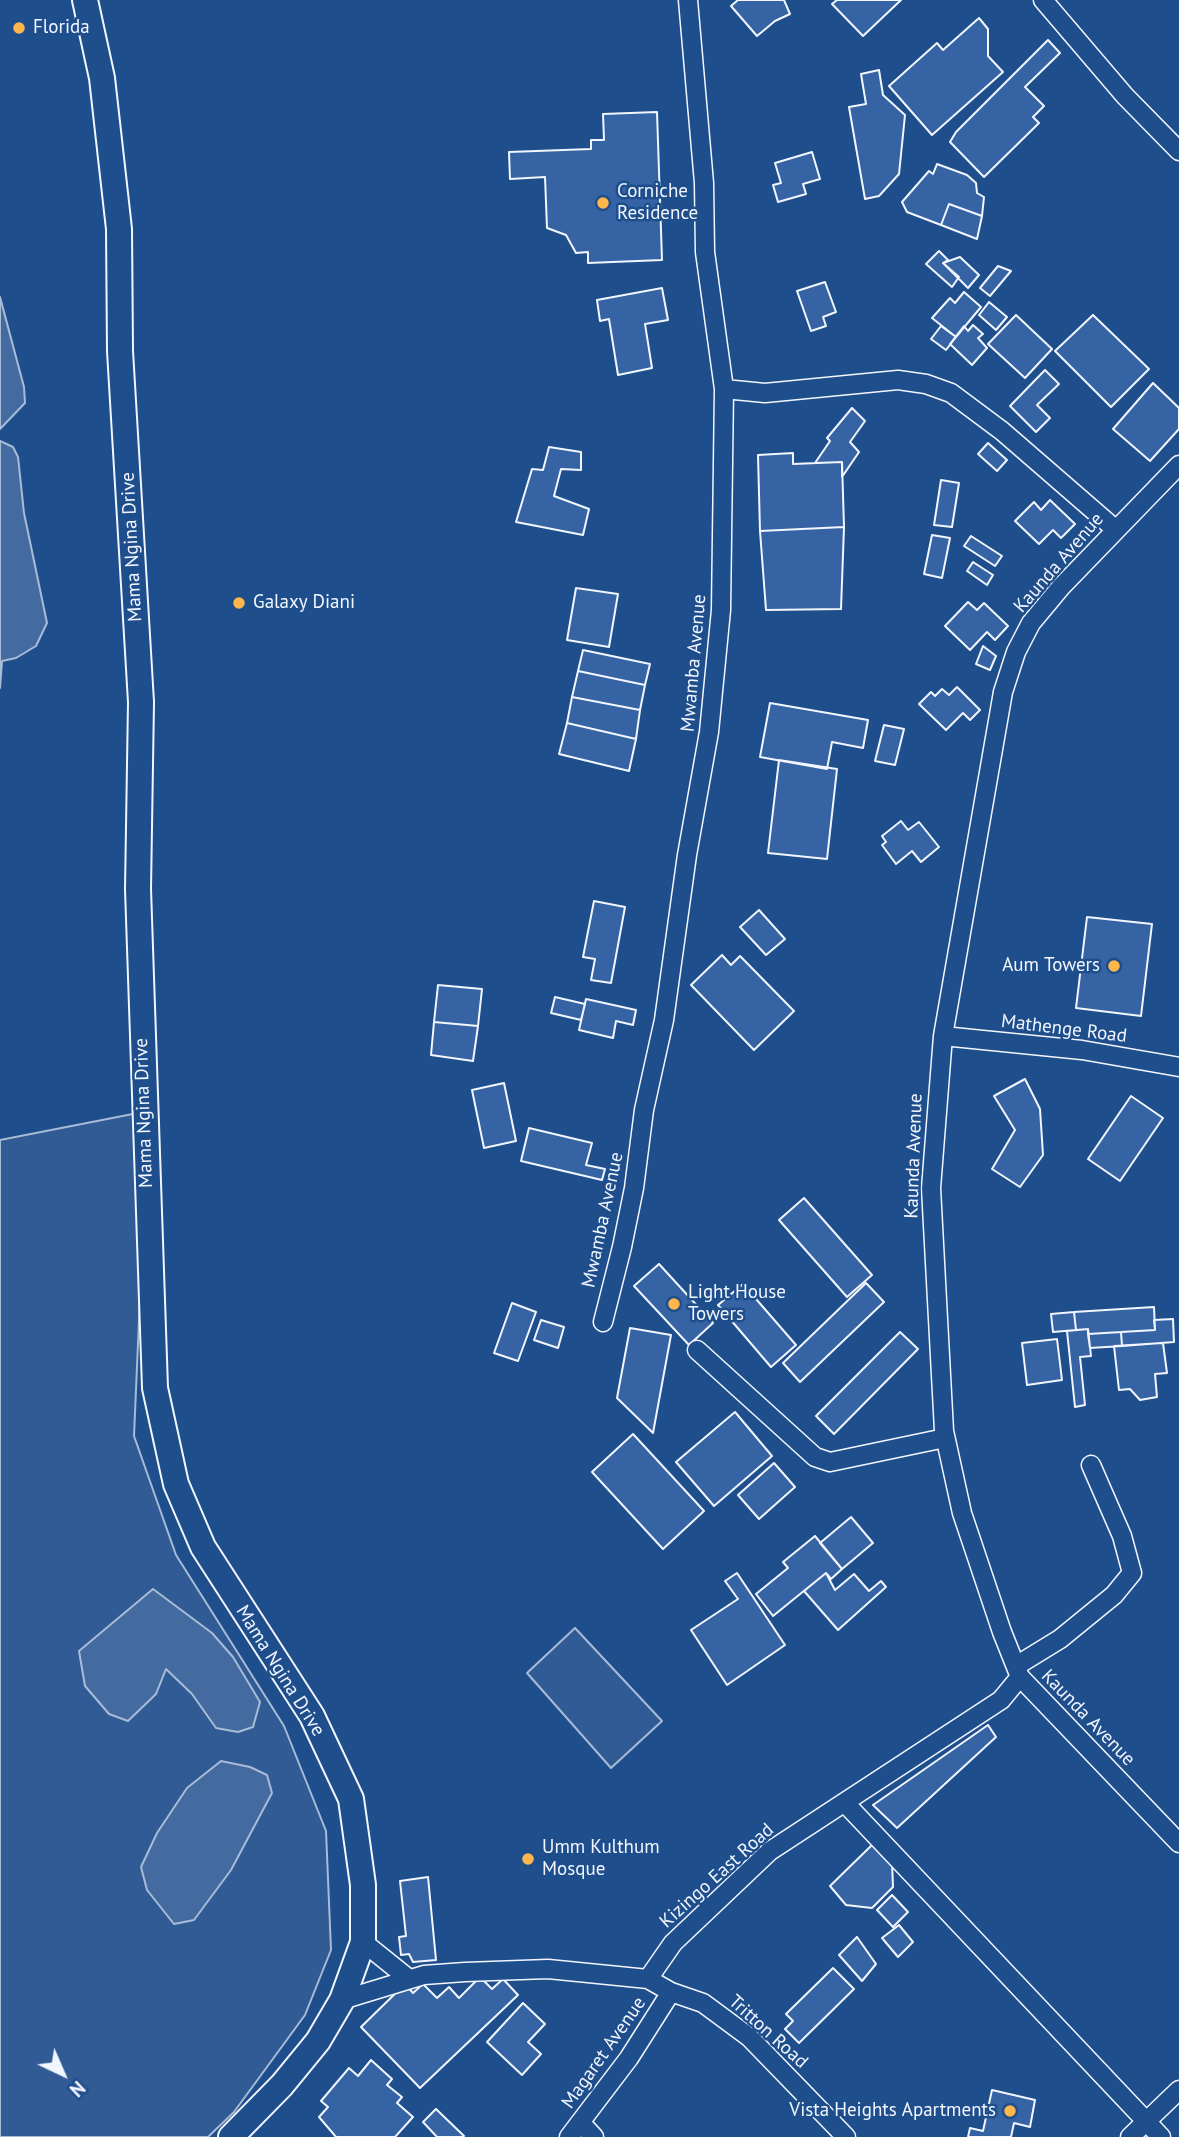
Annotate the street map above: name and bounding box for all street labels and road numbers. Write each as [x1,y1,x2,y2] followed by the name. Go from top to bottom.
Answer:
[117,472,147,622] street label: Mama Ngina Drive
[1009,508,1109,618] street label: Kaunda Avenue
[677,593,711,733] street label: Mwamba Avenue
[1000,1010,1128,1048] street label: Mathenge Road
[130,1038,158,1188] street label: Mama Ngina Drive
[900,1093,928,1219] street label: Kaunda Avenue
[578,1150,628,1290] street label: Mwamba Avenue
[231,1601,329,1741] street label: Mama Ngina Drive
[1036,1665,1140,1771] street label: Kaunda Avenue
[655,1819,779,1933] street label: Kizingo East Road
[724,1991,812,2073] street label: Tritton Road
[557,1993,651,2113] street label: Magaret Avenue

